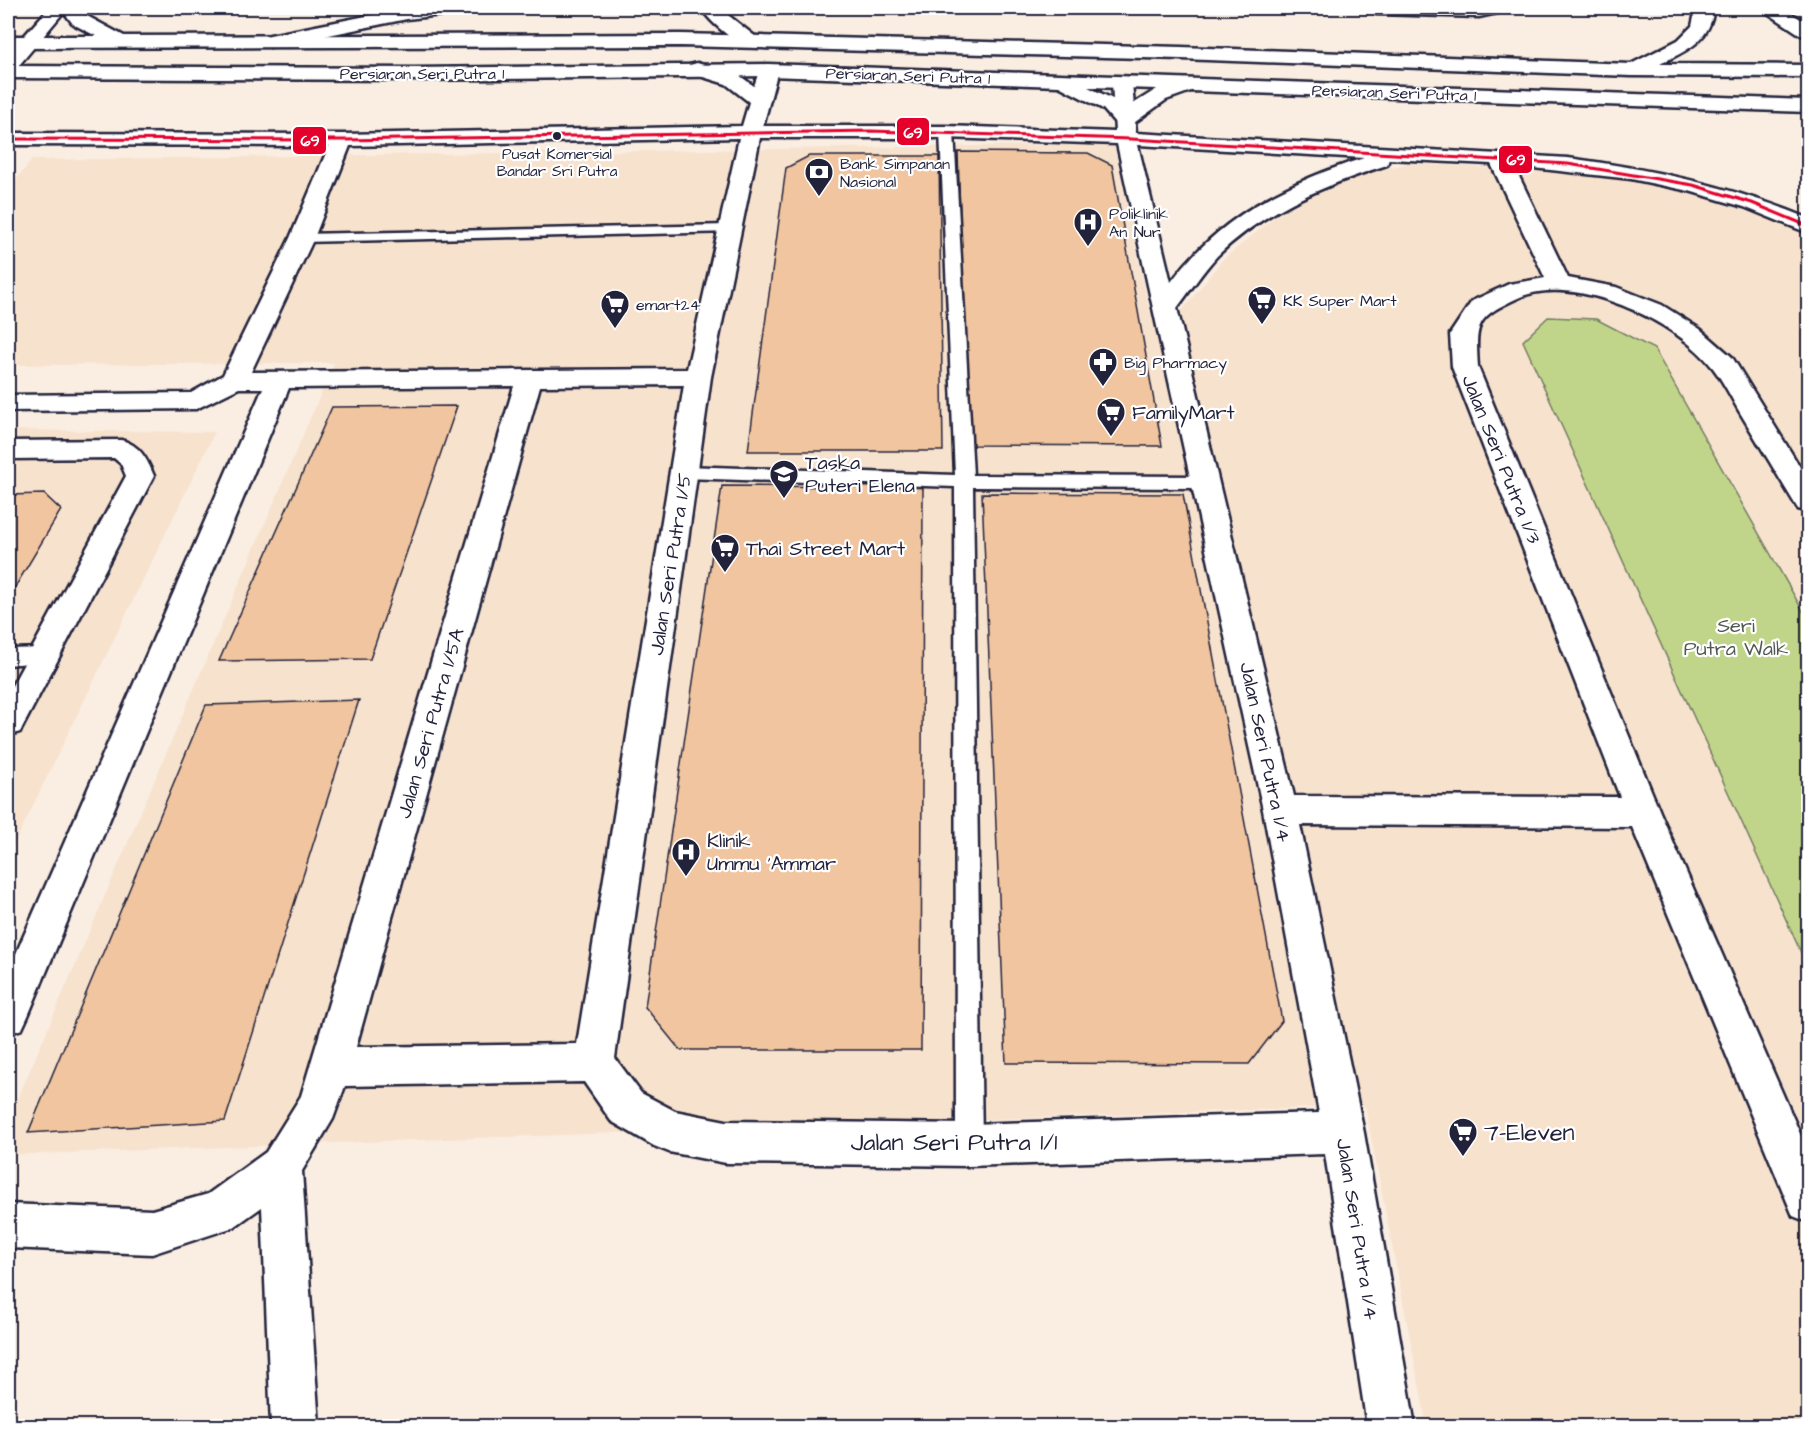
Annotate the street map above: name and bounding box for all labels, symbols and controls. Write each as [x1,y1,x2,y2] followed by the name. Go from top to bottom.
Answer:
[825,62,991,90] street label: Persiaran Seri Putra 1
[340,63,504,85] street label: Persiaran Seri Putra 1
[1311,79,1477,107] street label: Persiaran Seri Putra 1
[896,117,930,146] line badge: 69
[903,122,923,144] text: 69
[292,126,327,155] line badge: 69
[300,130,320,152] text: 69
[551,130,563,142] marker: Pusat Komersial Bandar Sri Putra
[497,144,618,182] place label: Pusat Komersial Bandar Sri Putra
[1498,145,1533,174] line badge: 69
[1506,149,1526,171] text: 69
[840,153,950,193] place label: Bank Simpanan Nasional
[803,156,835,198] bank icon: Bank Simpanan Nasional
[1109,203,1168,243] place label: Poliklinik An Nur
[1072,206,1104,248] hospital icon: Poliklinik An Nur
[1246,284,1278,326] supermarket icon: KK Super Mart
[599,288,631,330] supermarket icon: emart24
[1283,290,1397,312] place label: KK Super Mart
[636,294,701,316] place label: emart24
[1087,346,1119,388] pharmacy icon: Big Pharmacy
[1124,352,1227,375] place label: Big Pharmacy
[1454,371,1548,548] street label: Jalan Seri Putra 1/3
[1095,396,1127,438] supermarket icon: FamilyMart
[1132,399,1235,428] place label: FamilyMart
[805,449,915,500] place label: Taska Puteri Elena
[768,458,800,500] school or university icon: Taska Puteri Elena
[643,471,699,657] street label: Jalan Seri Putra 1/5
[709,532,741,574] supermarket icon: Thai Street Mart
[746,535,905,563] place label: Thai Street Mart
[1684,612,1788,663] park label: Seri Putra Walk
[390,625,472,822] street label: Jalan Seri Putra 1/5A
[1232,660,1298,845] street label: Jalan Seri Putra 1/4
[707,827,836,878] place label: Klinik Ummu 'Ammar
[670,836,702,878] hospital icon: Klinik Ummu 'Ammar
[1447,1116,1479,1158] supermarket icon: 7-Eleven
[1484,1116,1575,1150] place label: 7-Eleven
[851,1126,1057,1160] street label: Jalan Seri Putra 1/1
[1329,1136,1385,1322] street label: Jalan Seri Putra 1/4

